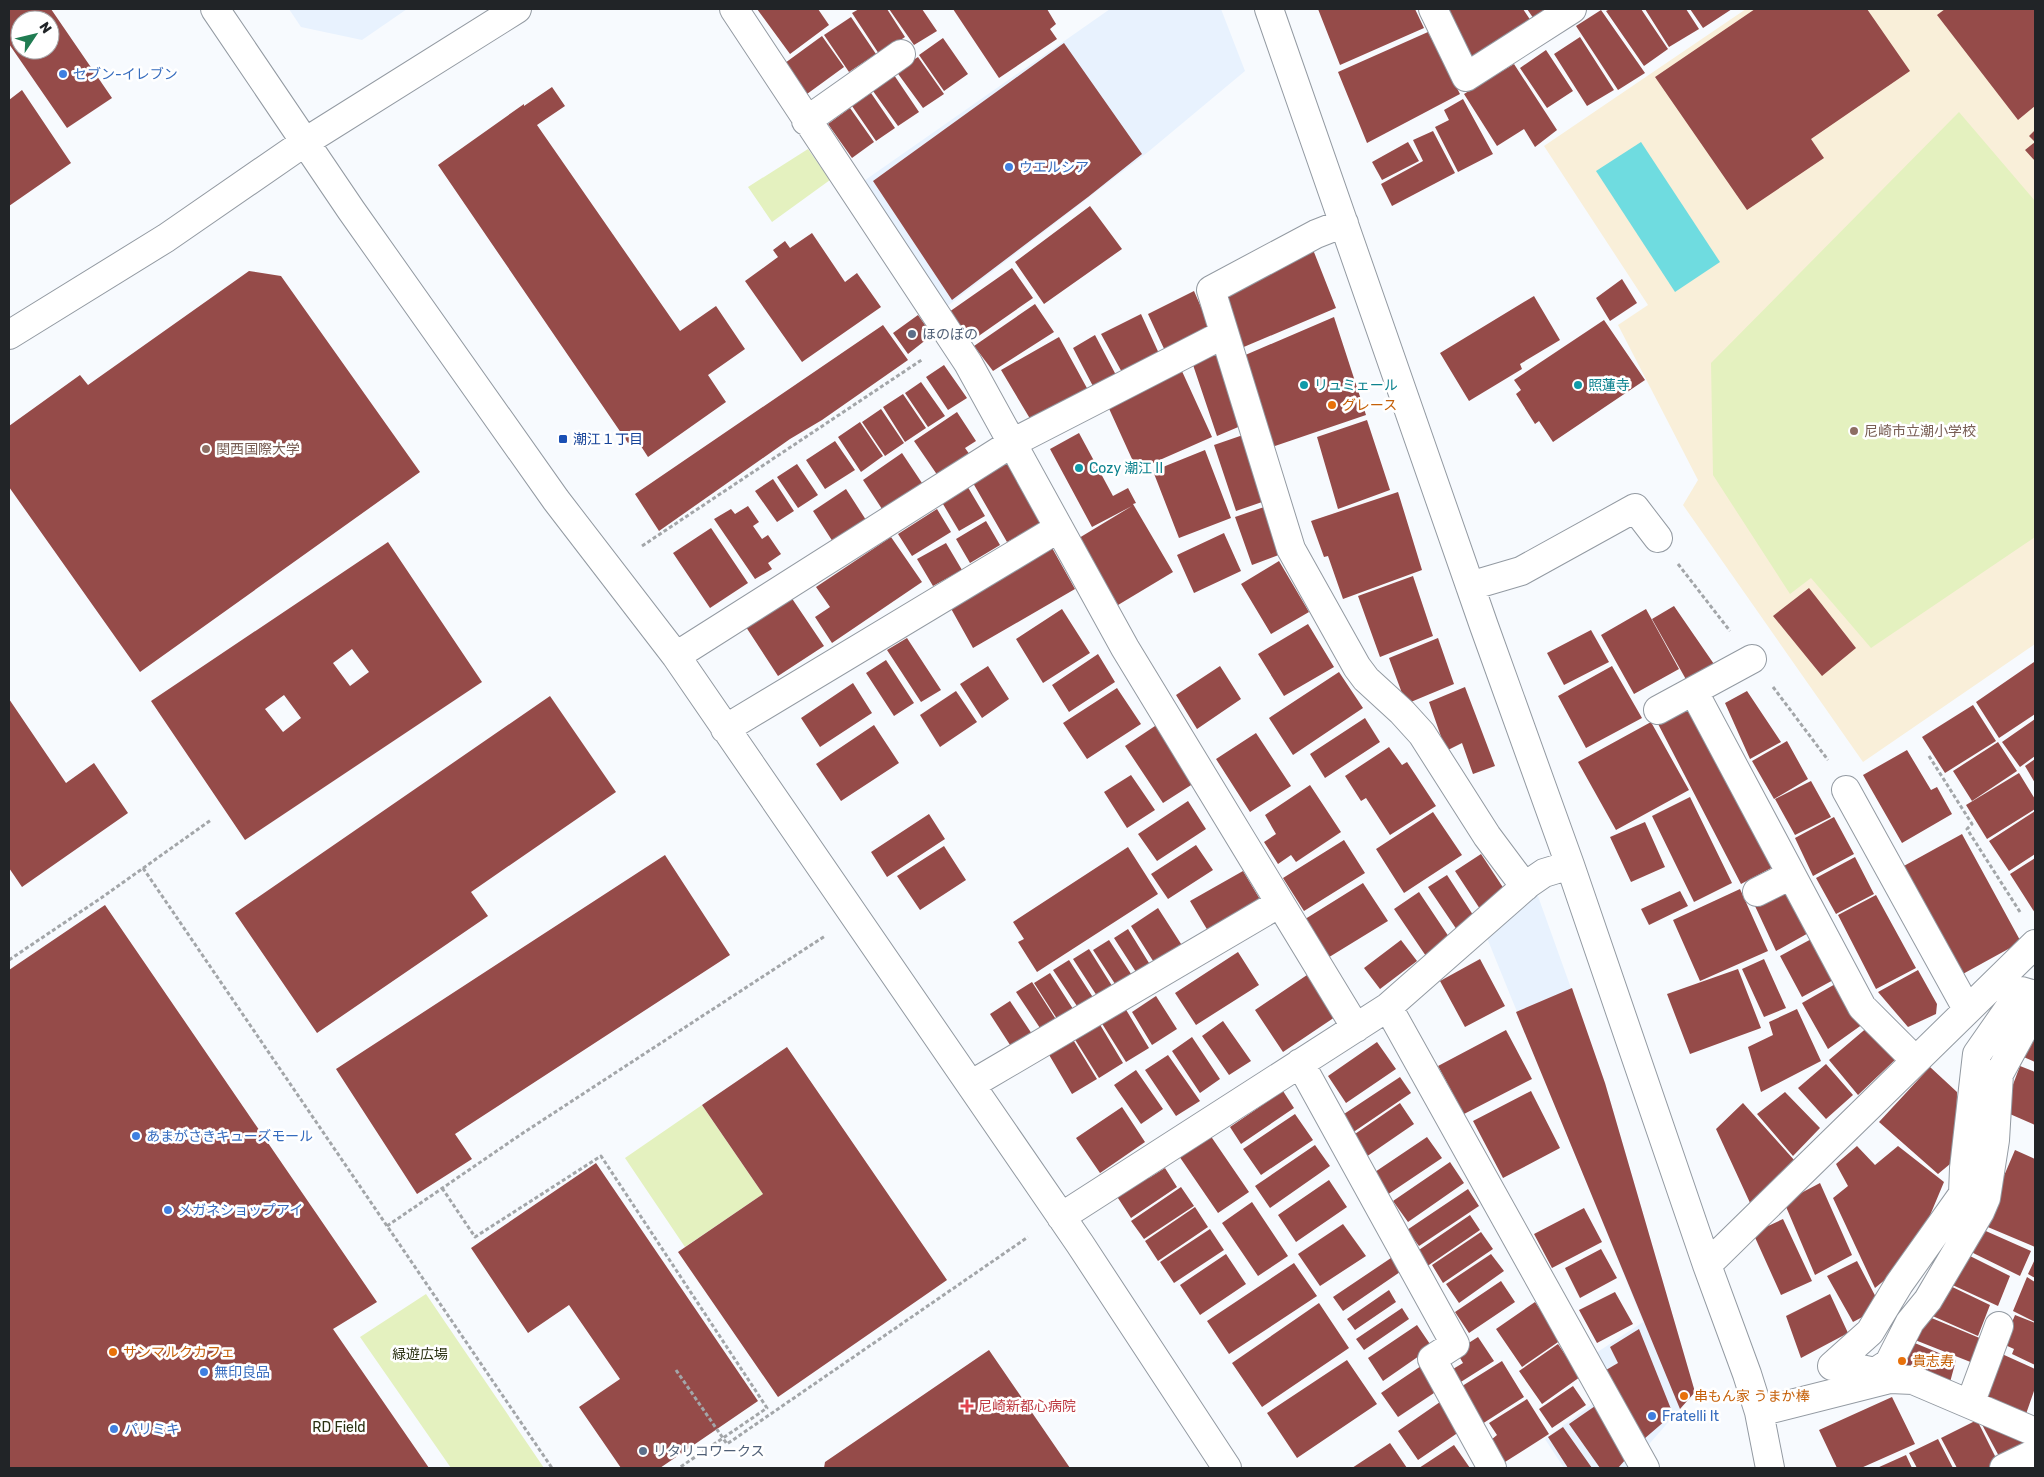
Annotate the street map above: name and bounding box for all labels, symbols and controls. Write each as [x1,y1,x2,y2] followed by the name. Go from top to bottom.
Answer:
[10,10,60,60] north arrow
[35,19,55,37] text: N
[73,66,178,83] place label: セブン-イレブン
[57,68,69,80] marker: セブン-イレブン
[1019,159,1089,176] place label: ウエルシア
[1003,161,1015,173] marker: ウエルシア
[922,326,978,343] place label: ほのぼの
[906,328,918,340] marker: ほのぼの
[1314,377,1398,394] place label: リュミェール
[1588,377,1630,394] place label: 照蓮寺
[1298,379,1310,391] marker: リュミェール
[1572,379,1584,391] marker: 照蓮寺
[1342,397,1397,414] place label: グレース
[1326,399,1338,411] marker: グレース
[1864,423,1976,440] place label: 尼崎市立潮小学校
[1848,425,1860,437] marker: 尼崎市立潮小学校
[573,431,643,448] place label: 潮江１丁目
[557,433,569,445] marker: 潮江１丁目
[216,441,300,458] place label: 関西国際大学
[200,443,212,455] marker: 関西国際大学
[1089,460,1166,477] place label: Cozy 潮江Ⅱ
[1073,462,1085,474] marker: Cozy 潮江Ⅱ
[146,1128,313,1145] place label: あまがさきキューズモール
[130,1130,142,1142] marker: あまがさきキューズモール
[178,1202,303,1219] place label: メガネショップアイ
[162,1204,174,1216] marker: メガネショップアイ
[123,1344,235,1361] place label: サンマルクカフェ
[107,1346,119,1358] marker: サンマルクカフェ
[392,1346,448,1363] park label: 緑遊広場
[1912,1353,1954,1370] place label: 貴志寿
[1896,1355,1908,1367] marker: 貴志寿
[214,1364,270,1381] place label: 無印良品
[198,1366,210,1378] marker: 無印良品
[1694,1388,1810,1405] place label: 串もん家 うまか棒
[1678,1390,1690,1402] marker: 串もん家 うまか棒
[978,1398,1076,1415] place label: 尼崎新都心病院
[960,1399,974,1413] marker: 尼崎新都心病院
[1662,1408,1720,1425] place label: Fratelli It
[1646,1410,1658,1422] marker: Fratelli It
[312,1419,366,1436] park label: RD Field
[124,1421,180,1438] place label: パリミキ
[108,1423,120,1435] marker: パリミキ
[653,1443,765,1460] place label: リタリコワークス
[637,1445,649,1457] marker: リタリコワークス

